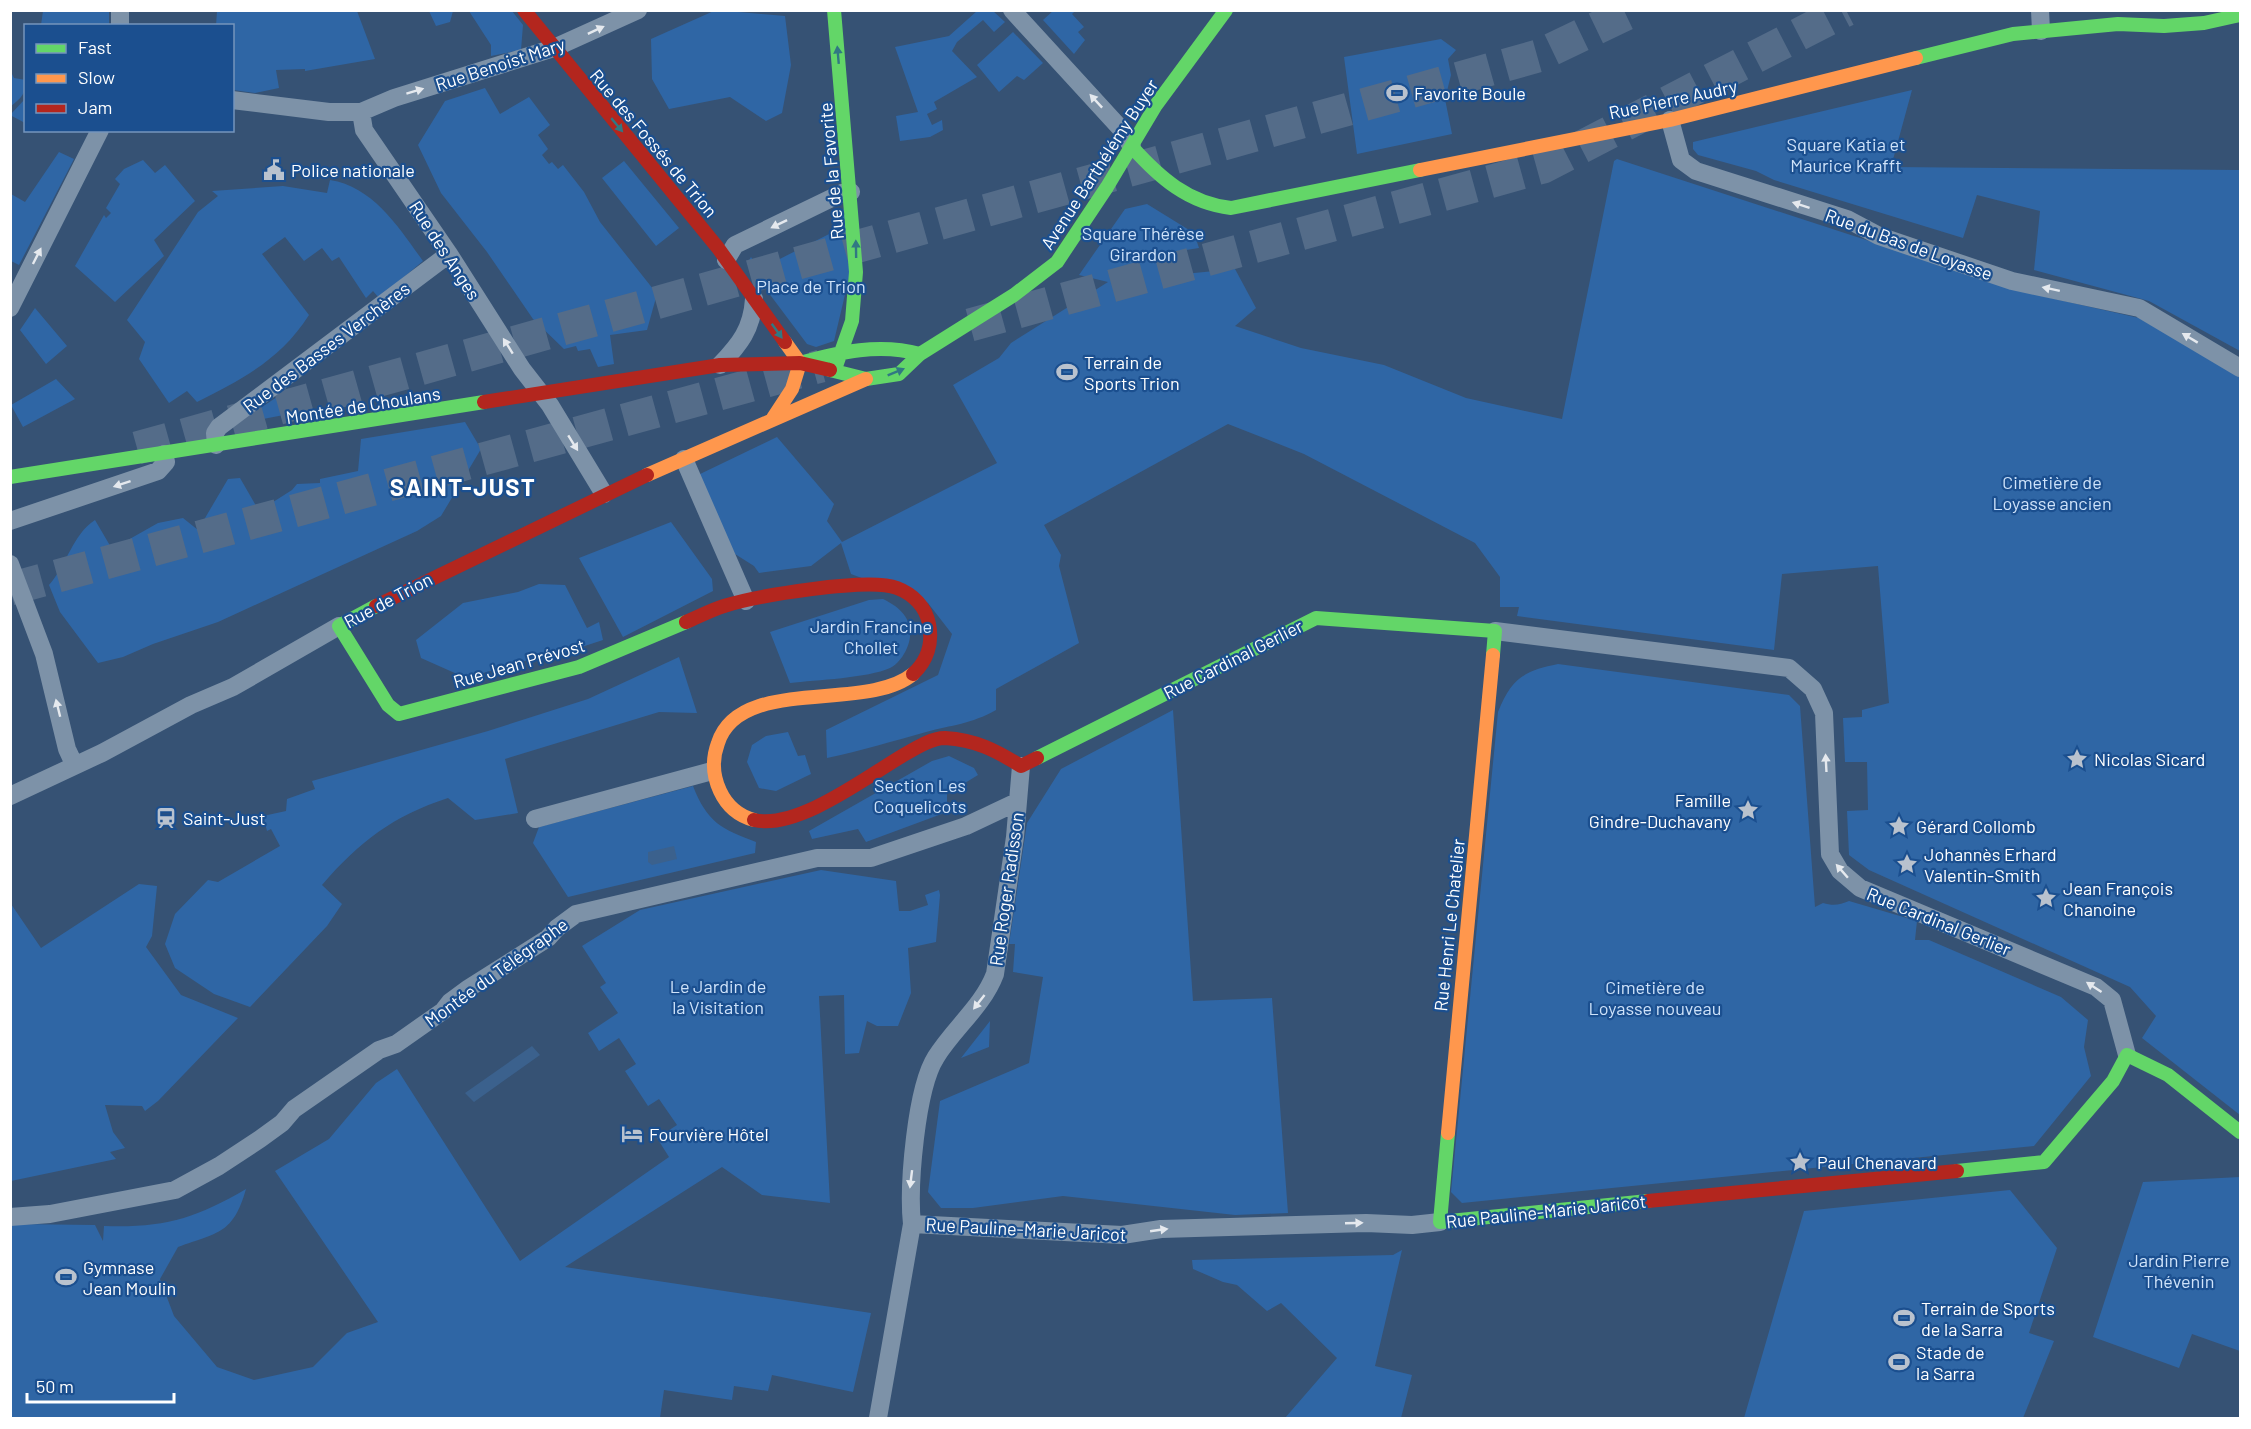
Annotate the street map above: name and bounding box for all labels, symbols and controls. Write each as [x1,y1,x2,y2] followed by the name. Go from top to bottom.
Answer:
[24,24,234,132] legend
[587,24,605,34] one-way arrow
[432,33,568,95] street label: Rue Benoist Mary
[78,36,112,58] text: Fast
[833,45,843,64] one-way arrow
[586,65,722,221] street label: Rue des Fossés de Trion
[78,66,115,88] text: Slow
[1036,74,1163,253] street label: Avenue Barthélémy Buyer
[1607,75,1739,123] street label: Rue Pierre Audry
[1385,81,1409,105] sports icon: Favorite Boule
[1414,82,1526,104] place label: Favorite Boule
[406,86,424,96] one-way arrow
[1089,94,1103,109] one-way arrow
[78,96,112,118] text: Jam
[814,101,848,241] street label: Rue de la Favorite
[610,117,623,133] one-way arrow
[1786,133,1906,176] park label: Square Katia et Maurice Krafft
[262,158,286,182] public building icon: Police nationale
[291,159,415,181] place label: Police nationale
[405,196,485,304] street label: Rue des Anges
[1792,200,1810,209] one-way arrow
[1822,204,1996,284] street label: Rue du Bas de Loyasse
[770,218,788,228] one-way arrow
[1082,222,1204,265] park label: Square Thérèse Girardon
[852,239,861,258] one-way arrow
[32,248,42,265] one-way arrow
[756,275,866,297] park label: Place de Trion
[238,277,414,417] street label: Rue des Basses Verchères
[2041,284,2060,293] one-way arrow
[771,323,783,339] one-way arrow
[2182,332,2198,343] one-way arrow
[502,338,513,354] one-way arrow
[1084,351,1180,394] place label: Terrain de Sports Trion
[1055,360,1079,384] sports icon: Terrain de Sports Trion
[887,367,905,377] one-way arrow
[284,382,442,428] street label: Montée de Choulans
[567,435,578,451] one-way arrow
[1992,471,2112,514] park label: Cimetière de Loyasse ancien
[390,472,536,501] district label: SAINT-JUST
[113,479,131,489] one-way arrow
[340,568,436,632] street label: Rue de Trion
[1160,614,1307,704] street label: Rue Cardinal Gerlier
[810,615,932,658] park label: Jardin Francine Chollet
[451,634,587,692] street label: Rue Jean Prévost
[52,699,62,718] one-way arrow
[2065,747,2089,771] place icon: Nicolas Sicard
[2094,748,2205,770] place label: Nicolas Sicard
[1821,753,1831,772] one-way arrow
[874,774,966,817] park label: Section Les Coquelicots
[1589,789,1731,832] place label: Famille Gindre-Duchavany
[1736,798,1760,822] place icon: Famille Gindre-Duchavany
[154,806,178,830] station icon: Saint-Just
[183,807,266,829] place label: Saint-Just
[984,811,1028,967] street label: Rue Roger Radisson
[1887,814,1911,838] place icon: Gérard Collomb
[1916,815,2036,837] place label: Gérard Collomb
[1429,837,1469,1012] street label: Rue Henri Le Chatelier
[1924,843,2057,886] place label: Johannès Erhard Valentin-Smith
[1895,852,1919,876] place icon: Johannès Erhard Valentin-Smith
[1836,864,1849,879] one-way arrow
[2063,877,2173,920] place label: Jean François Chanoine
[1864,882,2015,960] street label: Rue Cardinal Gerlier
[2034,886,2058,910] place icon: Jean François Chanoine
[420,913,572,1031] street label: Montée du Télégraphe
[670,975,766,1018] park label: Le Jardin de la Visitation
[1589,976,1721,1019] park label: Cimetière de Loyasse nouveau
[2086,981,2102,992] one-way arrow
[973,994,986,1010] one-way arrow
[620,1122,644,1146] hotel icon: Fourvière Hôtel
[649,1123,769,1145] place label: Fourvière Hôtel
[1788,1150,1812,1174] place icon: Paul Chenavard
[1817,1151,1937,1173] place label: Paul Chenavard
[907,1169,916,1188] one-way arrow
[1445,1190,1647,1232] street label: Rue Pauline-Marie Jaricot
[925,1213,1127,1245] street label: Rue Pauline-Marie Jaricot
[1344,1218,1363,1228] one-way arrow
[1150,1225,1169,1234] one-way arrow
[2128,1249,2230,1292] park label: Jardin Pierre Thévenin
[83,1256,176,1299] place label: Gymnase Jean Moulin
[54,1265,78,1289] sports icon: Gymnase Jean Moulin
[1921,1297,2055,1340] place label: Terrain de Sports de la Sarra
[1892,1306,1916,1330] sports icon: Terrain de Sports de la Sarra
[1916,1341,1985,1384] place label: Stade de la Sarra
[1887,1350,1911,1374] sports icon: Stade de la Sarra
[27,1366,174,1404] scale bar
[36,1375,74,1397] text: 50 m

